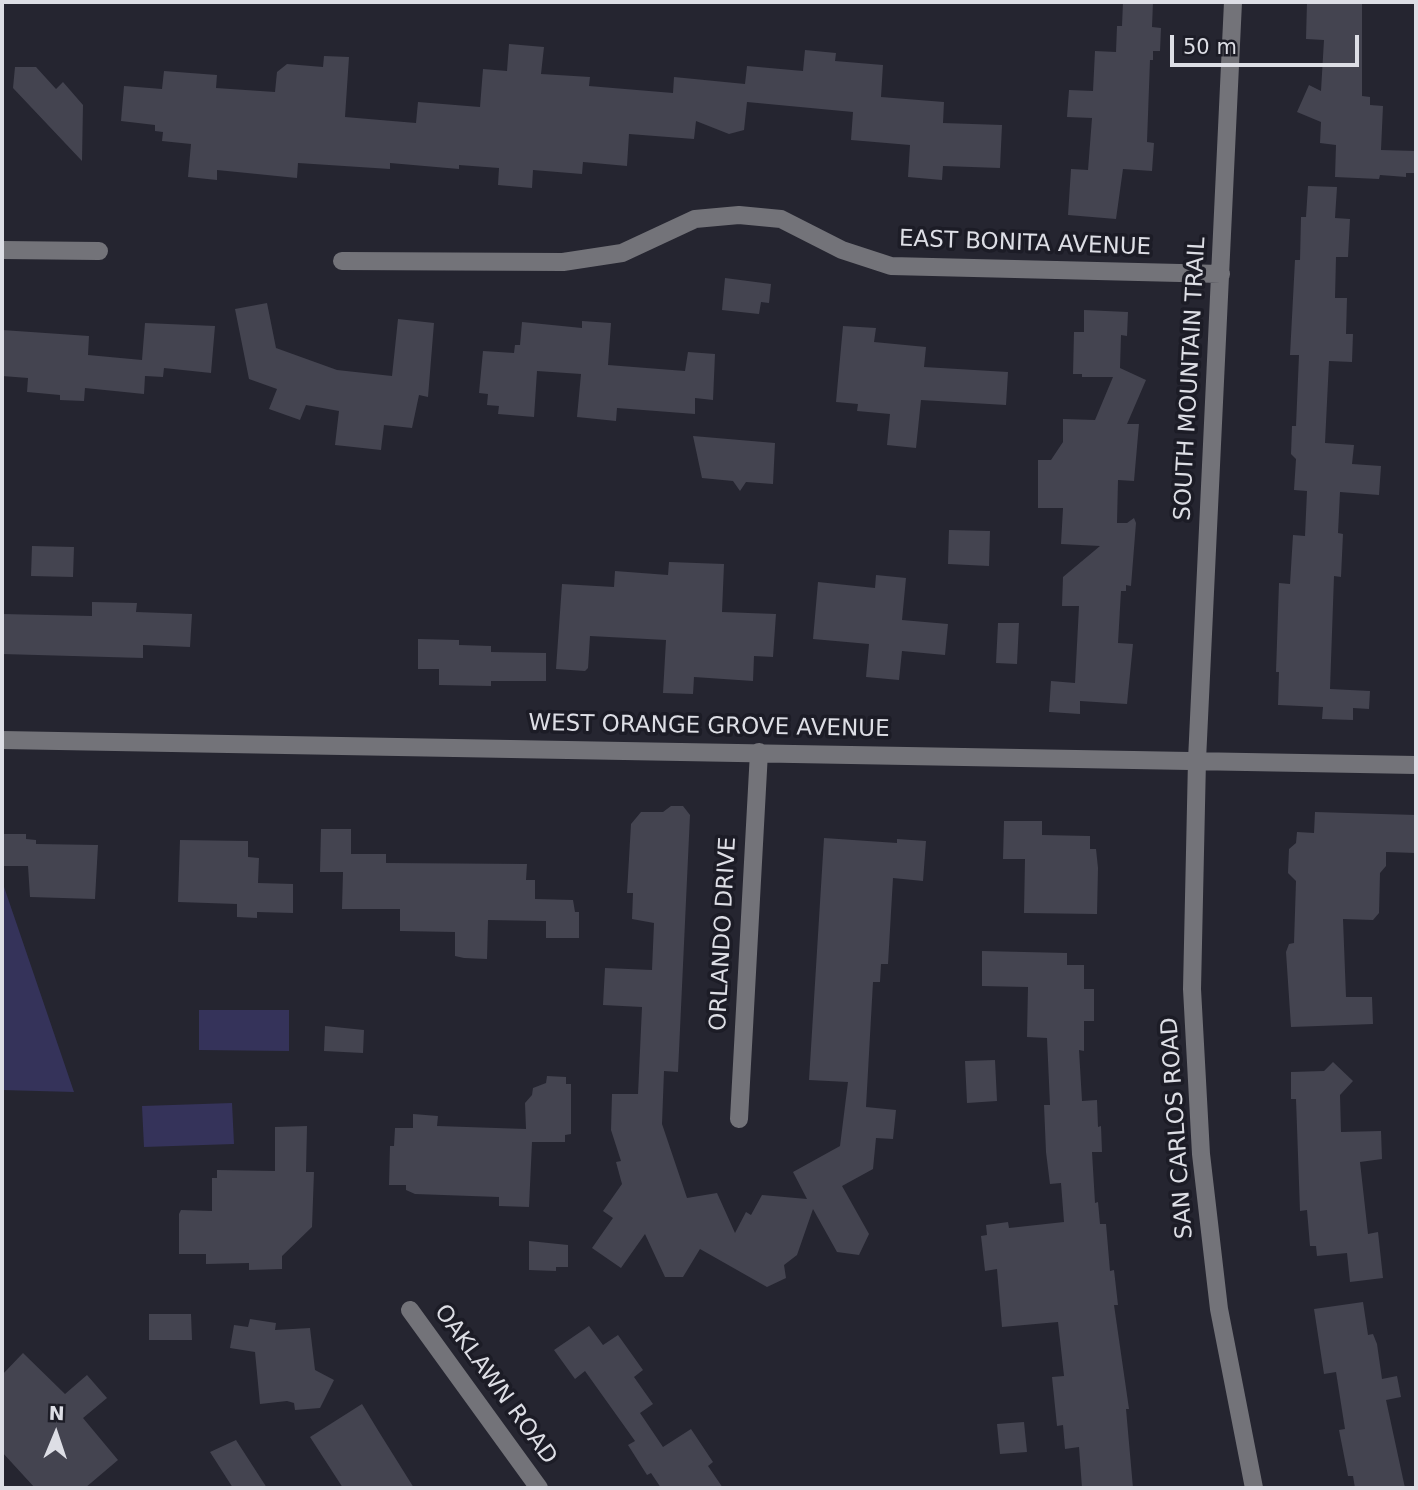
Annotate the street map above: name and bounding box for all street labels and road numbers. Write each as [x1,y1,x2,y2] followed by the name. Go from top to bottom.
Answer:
[899,226,1151,262] street label: EAST BONITA AVENUE
[1170,237,1212,521] street label: SOUTH MOUNTAIN TRAIL
[528,710,890,744] street label: WEST ORANGE GROVE AVENUE
[705,836,743,1032] street label: ORLANDO DRIVE
[1156,1016,1200,1240] street label: SAN CARLOS ROAD
[428,1300,562,1470] street label: OAKLAWN ROAD

